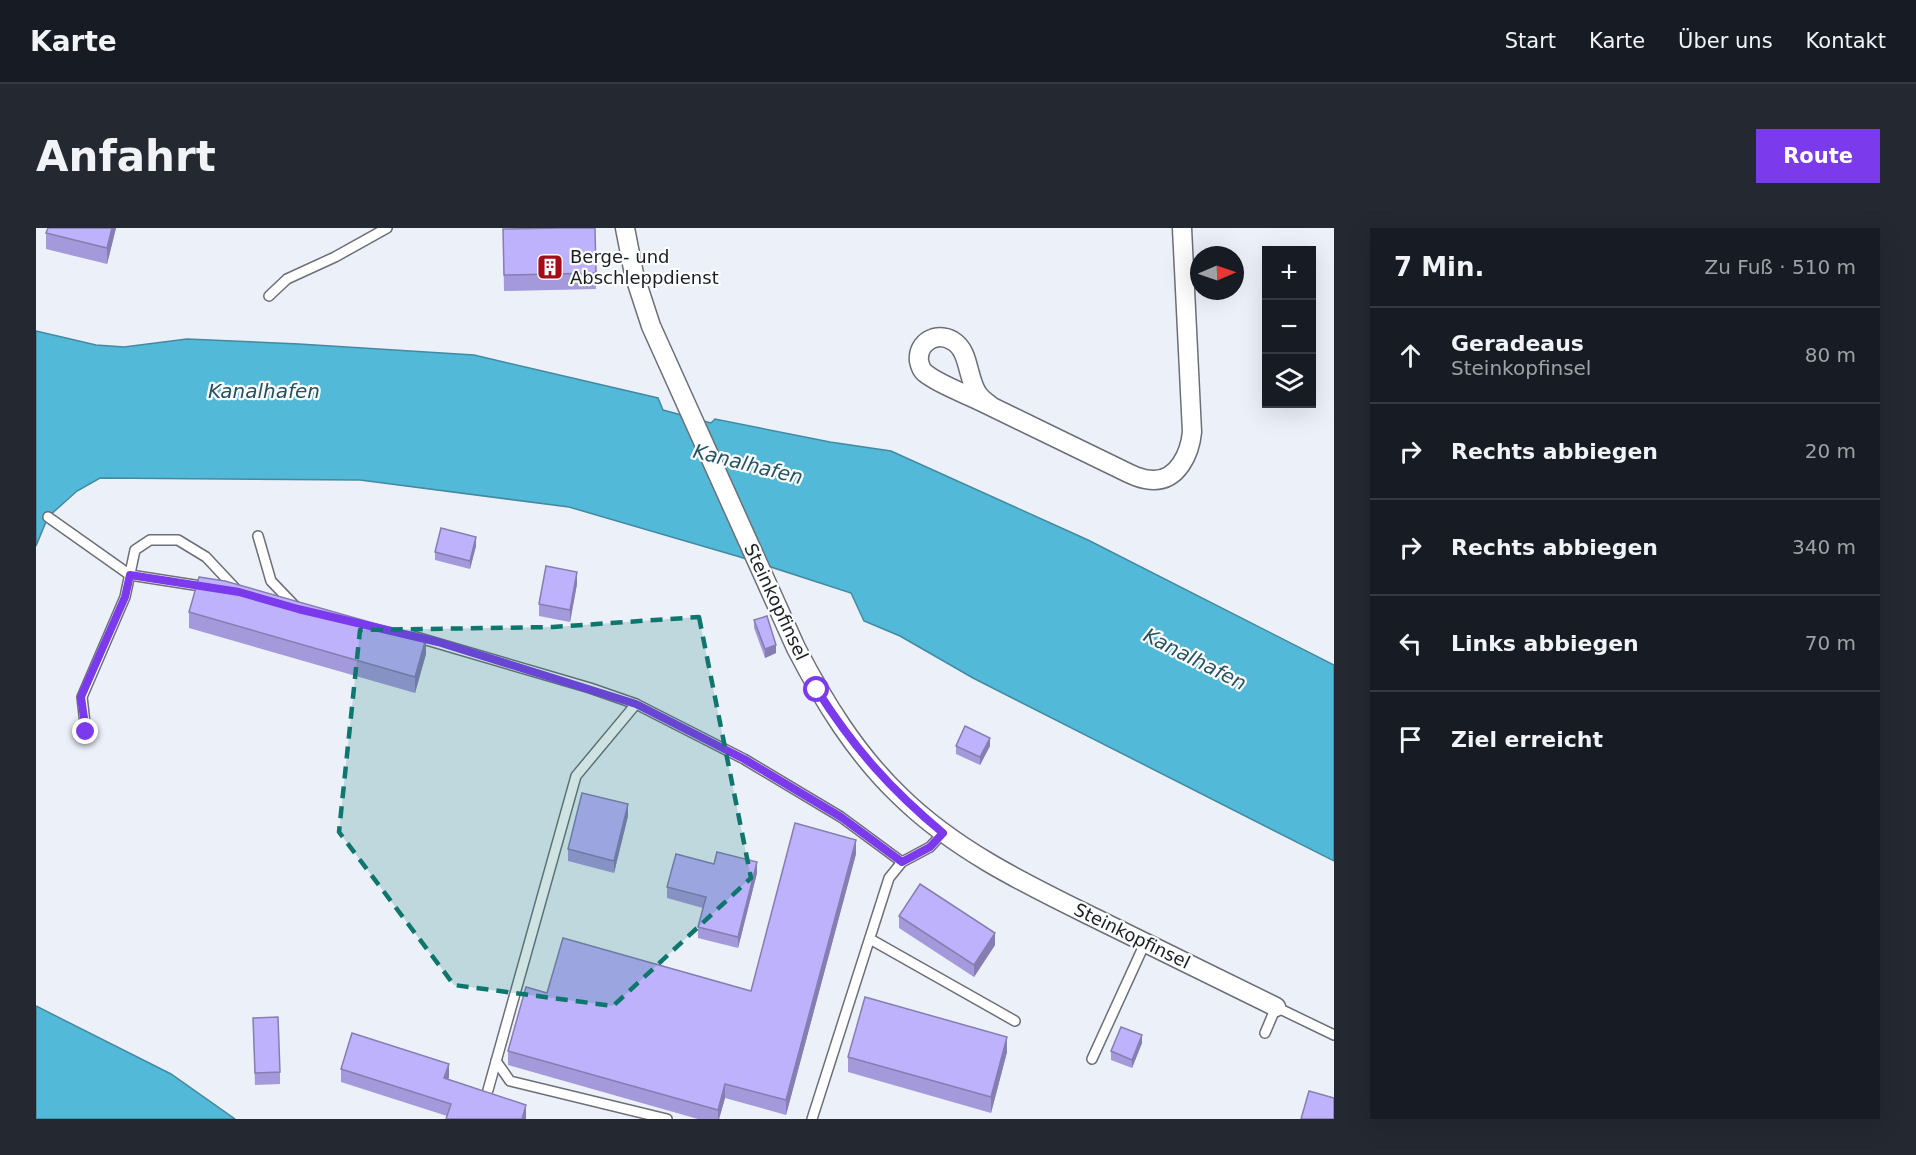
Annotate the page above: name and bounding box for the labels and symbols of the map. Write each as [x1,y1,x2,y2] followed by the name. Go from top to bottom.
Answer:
[570,246,719,288] place label: Berge- und Abschleppdienst
[1190,246,1244,300] north arrow
[535,252,565,282] building icon: Berge- und Abschleppdienst
[208,379,320,403] water label: Kanalhafen
[691,439,805,489] water label: Kanalhafen
[740,540,813,664] street label: Steinkopfinsel
[1140,623,1250,695] water label: Kanalhafen
[803,676,829,702] route start
[72,718,98,744] route end
[1071,898,1194,973] street label: Steinkopfinsel

